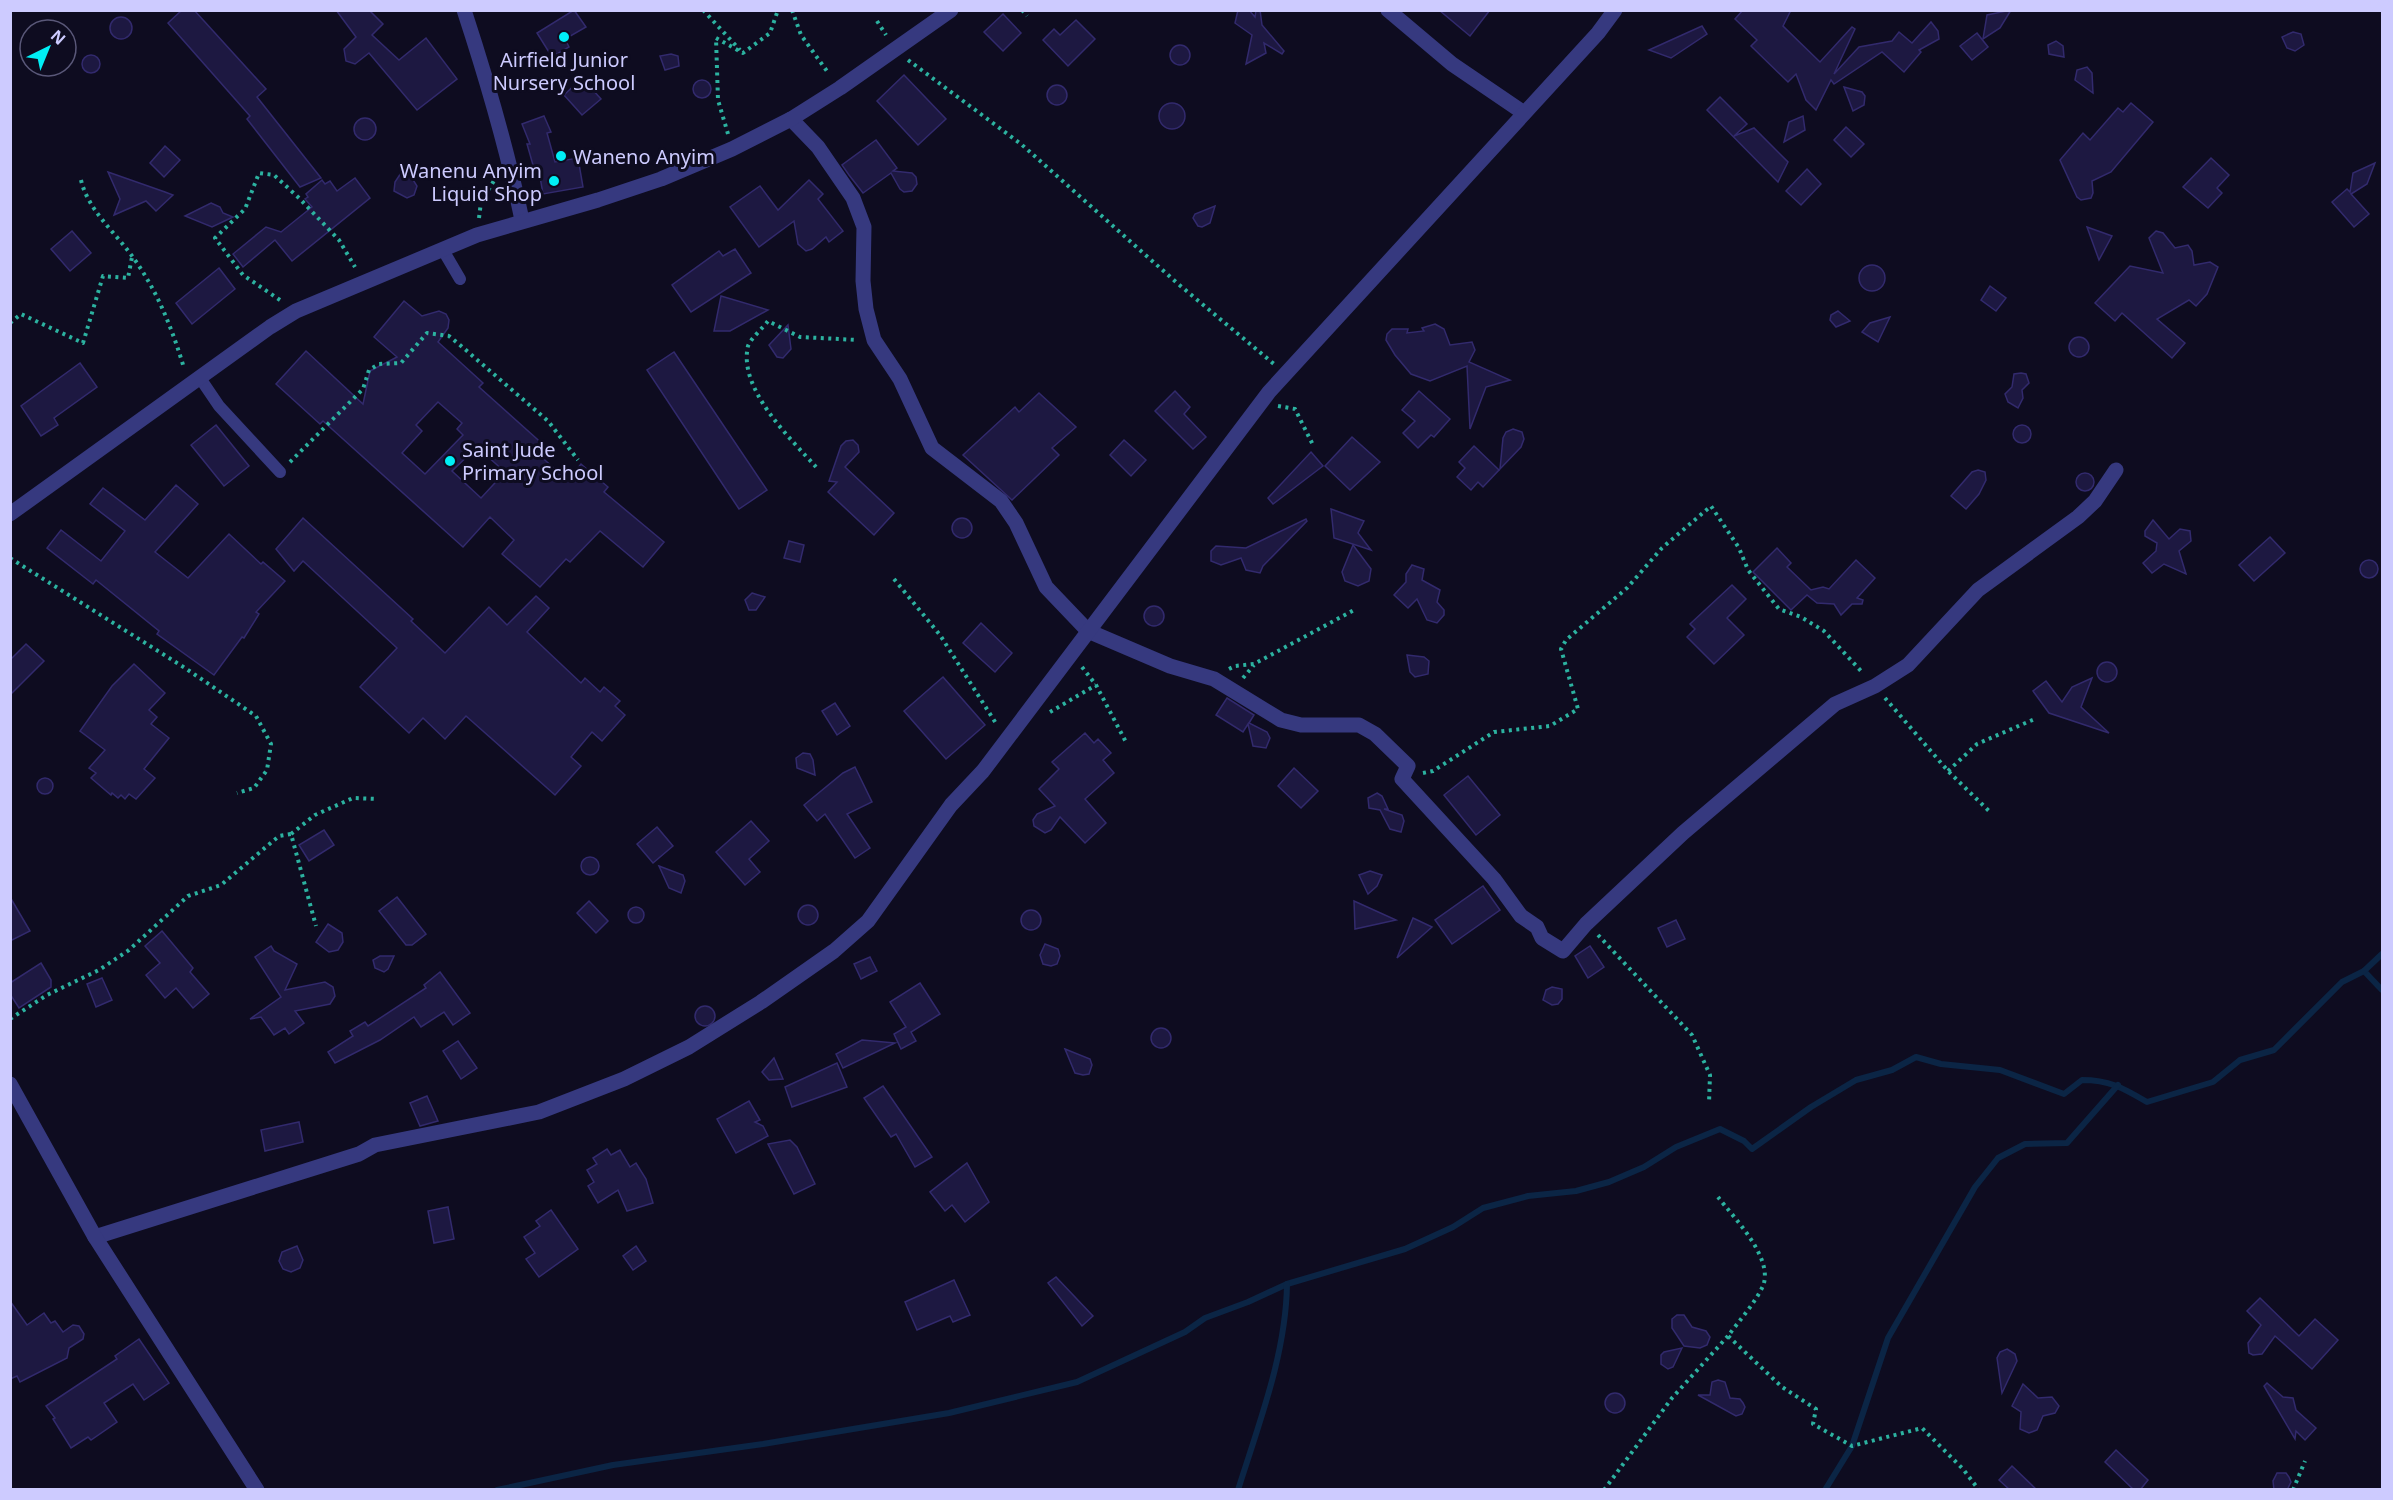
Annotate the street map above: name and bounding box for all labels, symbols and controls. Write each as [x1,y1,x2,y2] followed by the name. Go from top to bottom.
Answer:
[18,18,78,78] north arrow
[46,25,70,50] text: N
[557,30,571,44] marker: Airfield Junior Nursery School
[493,46,635,96] place label: Airfield Junior Nursery School
[573,143,715,170] place label: Waneno Anyim
[554,149,568,163] marker: Waneno Anyim
[400,157,542,207] place label: Wanenu Anyim Liquid Shop
[547,174,561,188] marker: Wanenu Anyim Liquid Shop
[462,436,603,486] place label: Saint Jude Primary School
[443,454,457,468] marker: Saint Jude Primary School

